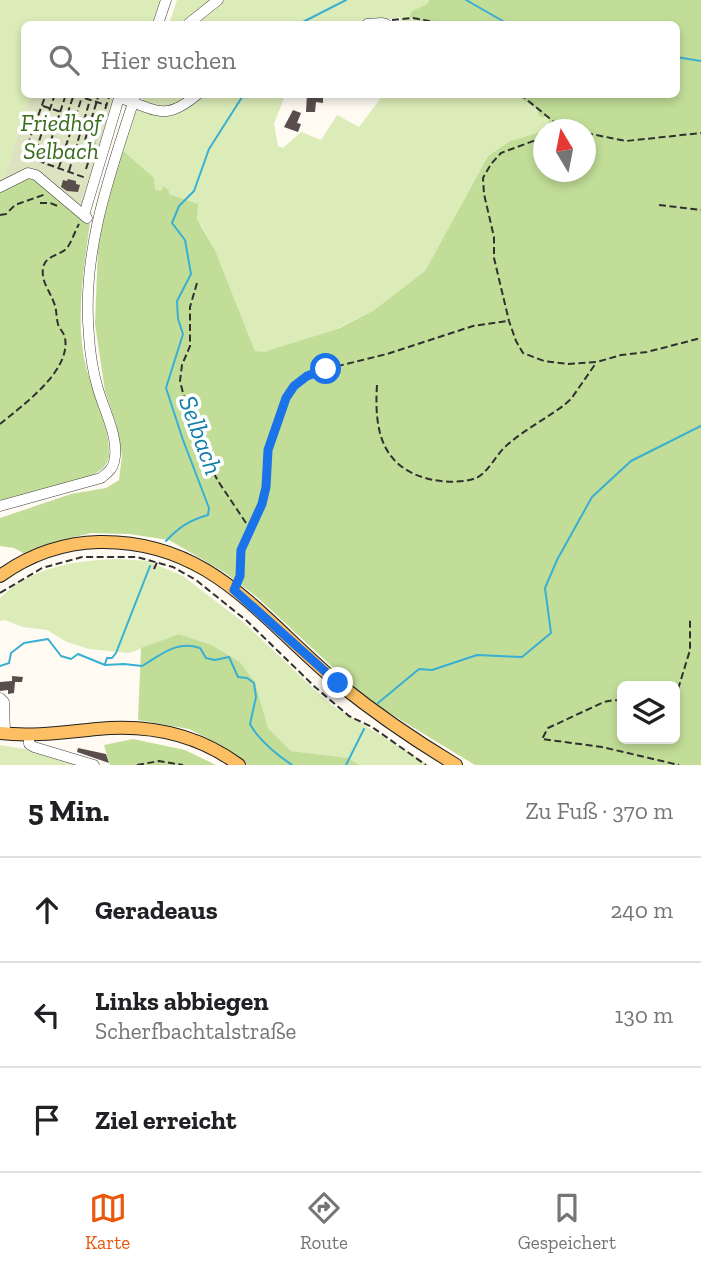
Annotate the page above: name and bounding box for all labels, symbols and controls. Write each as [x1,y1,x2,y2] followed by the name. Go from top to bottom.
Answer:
[21,21,680,98] search box
[45,41,83,79] icon: search
[101,44,236,76] text: Hier suchen
[20,108,104,165] park label: Friedhof Selbach
[533,119,596,182] north arrow
[310,353,341,384] route start
[172,391,230,479] water label: Selbach
[322,667,353,698] route end
[617,681,680,744] map controls
[617,681,680,744] button: layers
[28,793,110,829] text: 5 Min.
[526,797,673,825] text: Zu Fuß · 370 m
[28,891,66,929] icon: ahead
[95,894,218,926] text: Geradeaus
[610,896,673,924] text: 240 m
[95,985,269,1017] text: Links abbiegen
[28,996,66,1034] icon: left
[615,1001,673,1029] text: 130 m
[95,1017,296,1045] text: Scherfbachtalstraße
[28,1101,66,1139] icon: arrive
[95,1104,236,1136] text: Ziel erreicht
[85,1189,130,1254] tab: Karte
[300,1189,348,1254] tab: Route
[518,1189,616,1254] tab: Gespeichert

